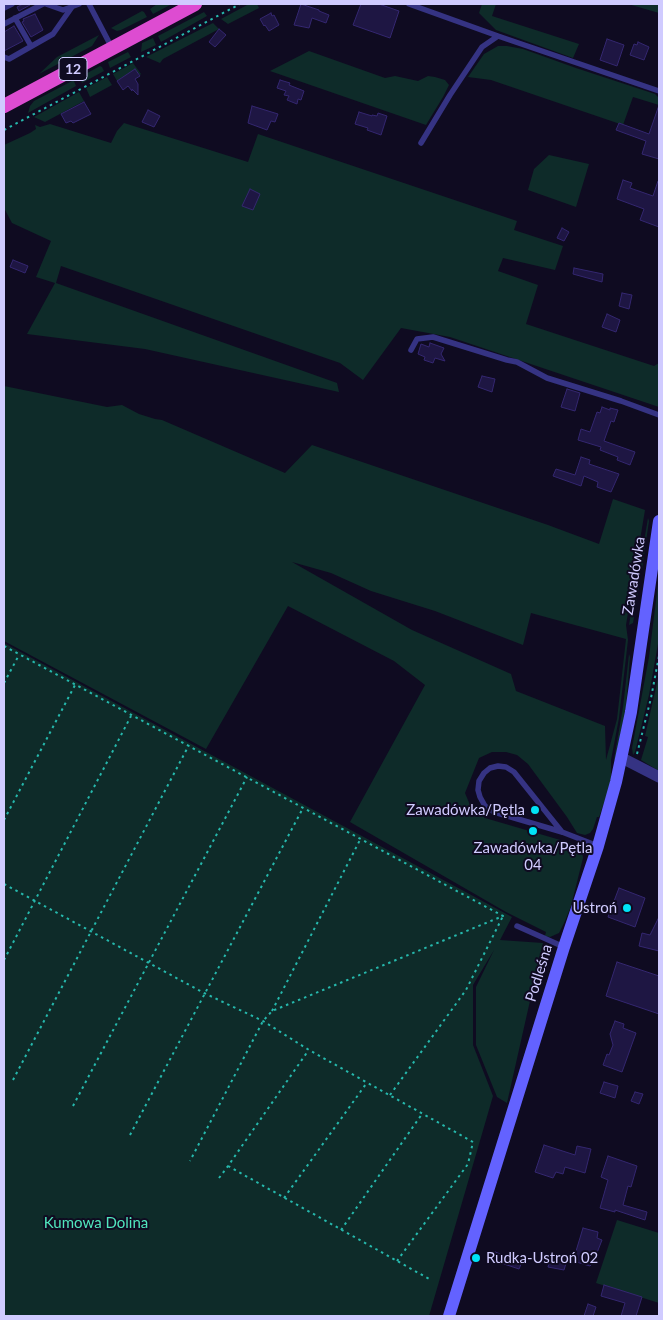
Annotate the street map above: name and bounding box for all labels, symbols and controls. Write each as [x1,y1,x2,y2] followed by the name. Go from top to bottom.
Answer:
[59,58,87,80] road number: 12
[619,535,649,617] street label: Zawadówka
[406,801,525,819] place label: Zawadówka/Pętla
[529,804,541,816] marker: Zawadówka/Pętla
[527,825,539,837] marker: Zawadówka/Pętla 04
[474,839,592,874] place label: Zawadówka/Pętla 04
[572,899,617,917] place label: Ustroń
[621,902,633,914] marker: Ustroń
[522,942,556,1004] street label: Podleśna
[44,1214,148,1232] park label: Kumowa Dolina
[486,1249,598,1267] place label: Rudka-Ustroń 02
[470,1252,482,1264] marker: Rudka-Ustroń 02

